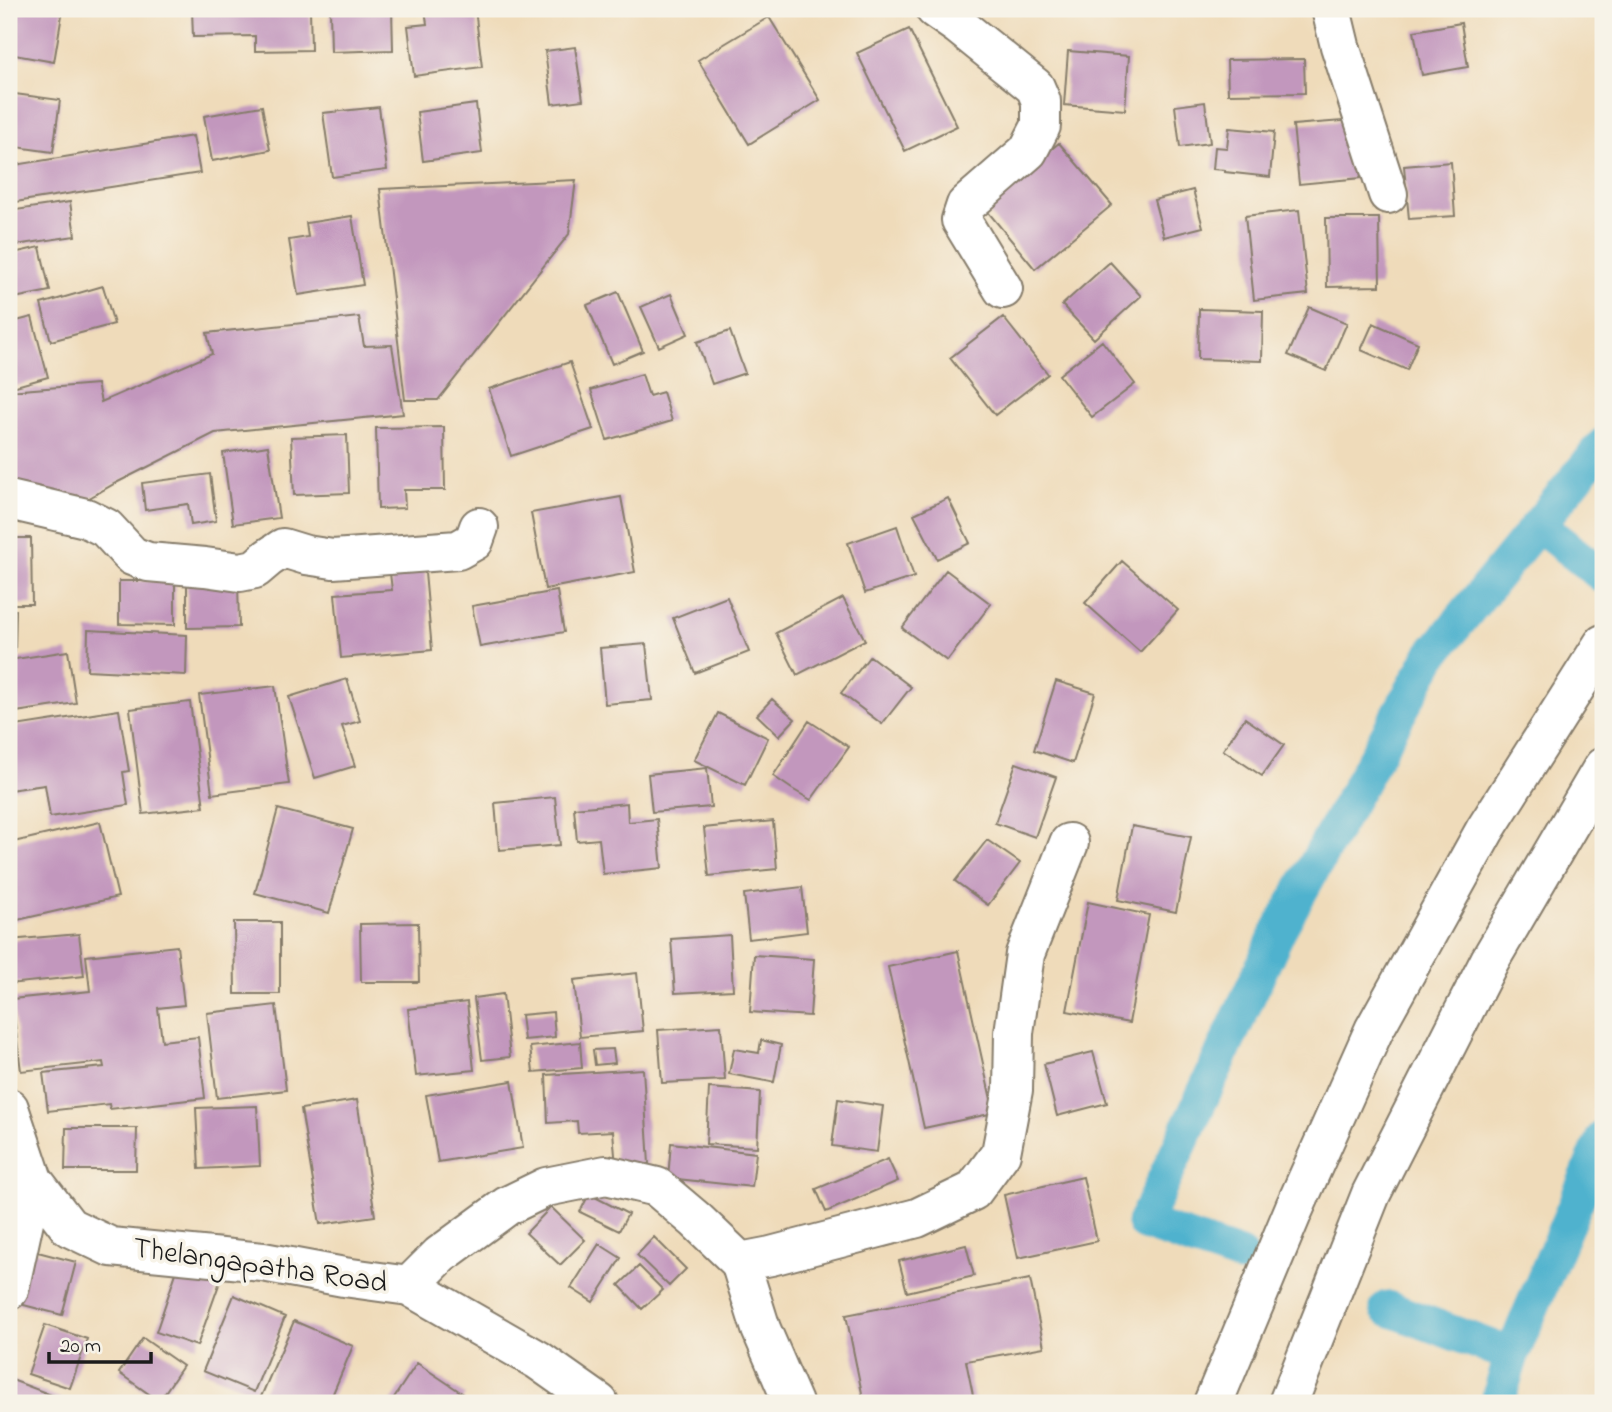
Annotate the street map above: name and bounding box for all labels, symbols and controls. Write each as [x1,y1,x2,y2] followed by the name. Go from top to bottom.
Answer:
[130,1227,390,1307] street label: Thelangapatha Road
[49,1321,150,1365] scale bar
[60,1332,101,1362] text: 20 m

